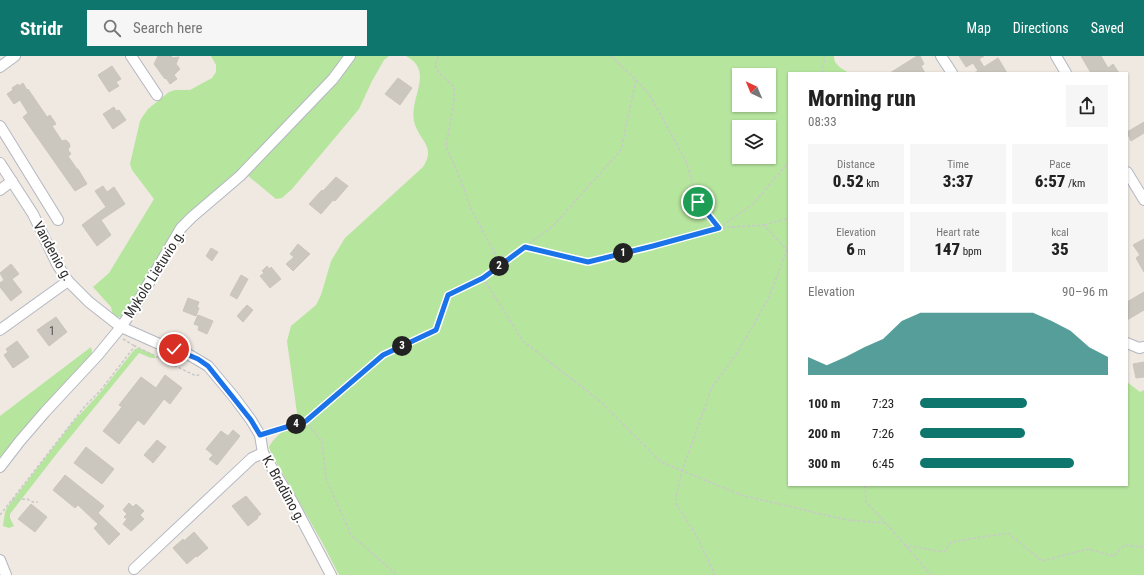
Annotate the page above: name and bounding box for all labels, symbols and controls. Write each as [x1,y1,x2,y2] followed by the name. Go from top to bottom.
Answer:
[87,10,367,46] search box
[20,17,63,40] text: Stridr
[101,17,123,39] icon: search
[133,19,203,37] text: Search here
[967,20,991,36] text: Map
[1013,20,1069,36] text: Directions
[1091,20,1124,36] text: Saved
[732,68,776,112] north arrow
[732,68,776,164] map controls
[1066,85,1108,127] button: share
[808,86,916,111] text: Morning run
[808,114,837,129] text: 08:33
[732,120,776,164] button: layers
[837,158,875,171] text: Distance
[947,158,969,171] text: Time
[1049,158,1071,171] text: Pace
[833,171,864,191] text: 0.52
[943,171,973,191] text: 3:37
[1035,171,1065,191] text: 6:57
[864,177,879,190] text: km
[1065,177,1085,190] text: /km
[681,185,715,219] pin
[687,191,709,213] icon: arrive
[30,219,76,283] street label: Vandenio g.
[836,226,876,239] text: Elevation
[936,226,980,239] text: Heart rate
[1051,226,1069,239] text: kcal
[121,227,187,321] street label: Mykolo Lietuvio g.
[846,239,855,259] text: 6
[934,239,960,259] text: 147
[1051,239,1069,259] text: 35
[613,243,633,263] pin: 1
[855,245,866,258] text: m
[960,245,982,258] text: bpm
[620,246,626,259] text: 1
[489,256,509,276] pin: 2
[496,259,502,272] text: 2
[808,284,855,299] text: Elevation
[1062,284,1108,299] text: 90–96 m
[49,324,55,338] house number: 1
[157,332,191,366] pin
[392,336,412,356] pin: 3
[163,338,185,360] icon: check
[399,339,405,352] text: 3
[808,396,840,411] text: 100 m
[872,396,894,411] text: 7:23
[286,414,306,434] pin: 4
[293,417,299,430] text: 4
[808,426,840,441] text: 200 m
[872,426,894,441] text: 7:26
[259,453,309,525] street label: K. Bradūno g.
[808,456,840,471] text: 300 m
[872,456,894,471] text: 6:45

